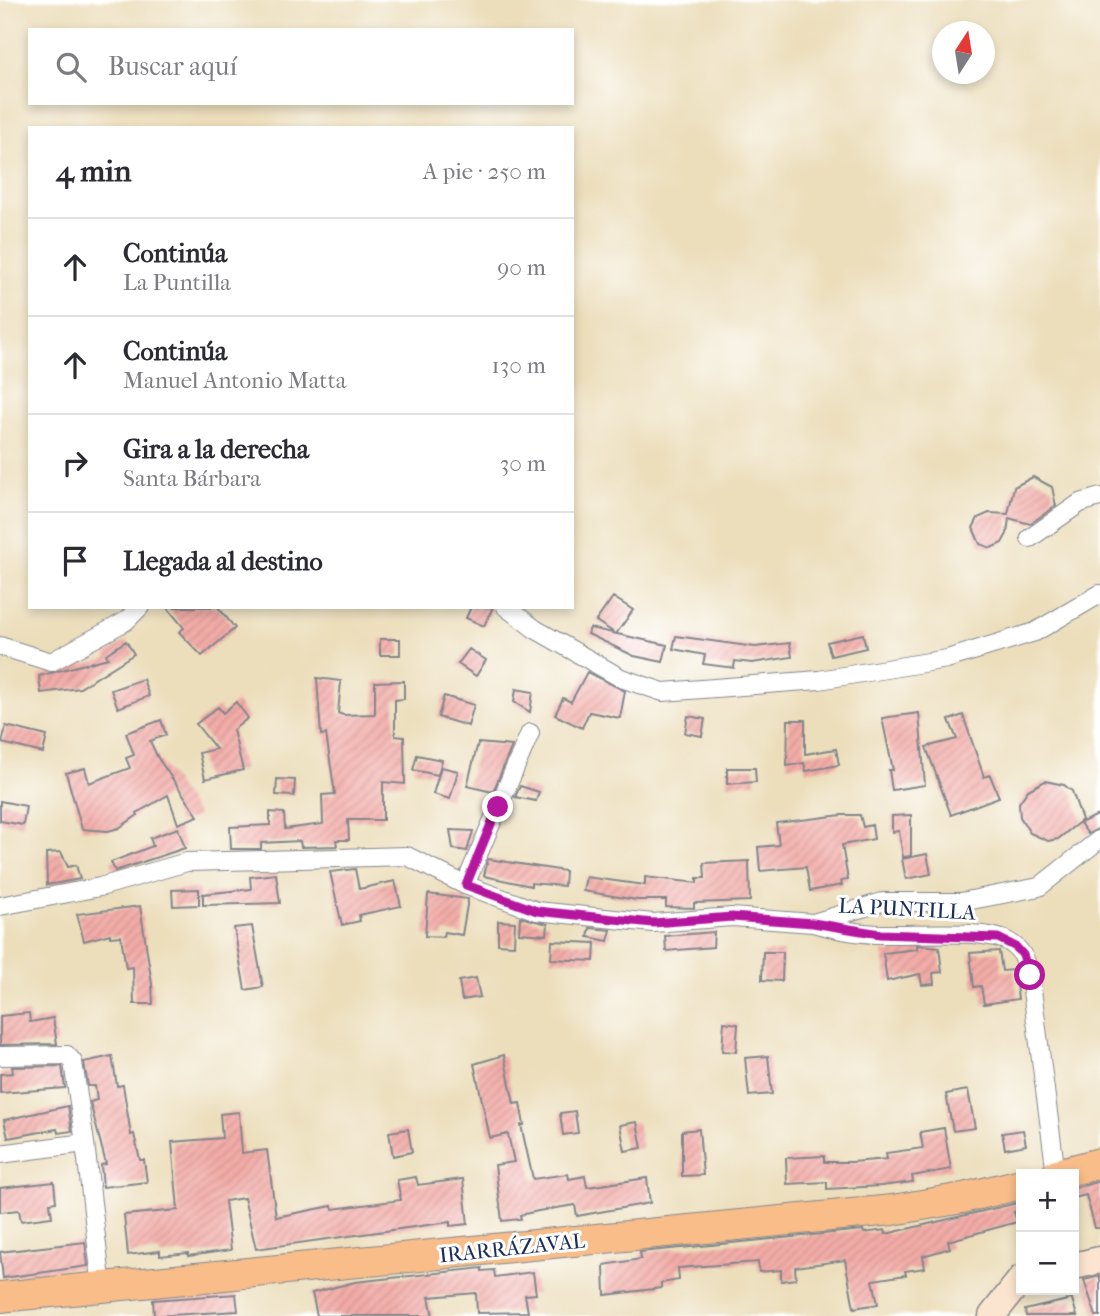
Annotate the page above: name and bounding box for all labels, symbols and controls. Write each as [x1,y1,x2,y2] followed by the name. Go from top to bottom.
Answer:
[932,21,995,84] north arrow
[28,28,574,105] search box
[52,48,90,86] icon: search
[108,51,237,82] text: Buscar aquí
[56,154,131,189] text: 4 min
[423,158,546,185] text: A pie · 250 m
[123,238,227,269] text: Continúa
[56,248,94,286] icon: ahead
[497,254,546,281] text: 90 m
[123,269,231,296] text: La Puntilla
[123,336,227,367] text: Continúa
[56,346,94,384] icon: ahead
[492,352,546,379] text: 130 m
[123,367,346,394] text: Manuel Antonio Matta
[123,434,309,465] text: Gira a la derecha
[56,444,94,482] icon: right
[500,450,546,477] text: 30 m
[123,465,261,492] text: Santa Bárbara
[56,542,94,580] icon: arrive
[123,546,323,577] text: Llegada al destino
[482,791,513,822] route end
[838,893,977,925] street label: LA PUNTILLA
[1014,959,1045,990] route start
[1016,1169,1079,1295] map controls
[1016,1169,1079,1232] button: +
[438,1228,586,1268] street label: IRARRÁZAVAL
[1016,1232,1079,1295] button: −

